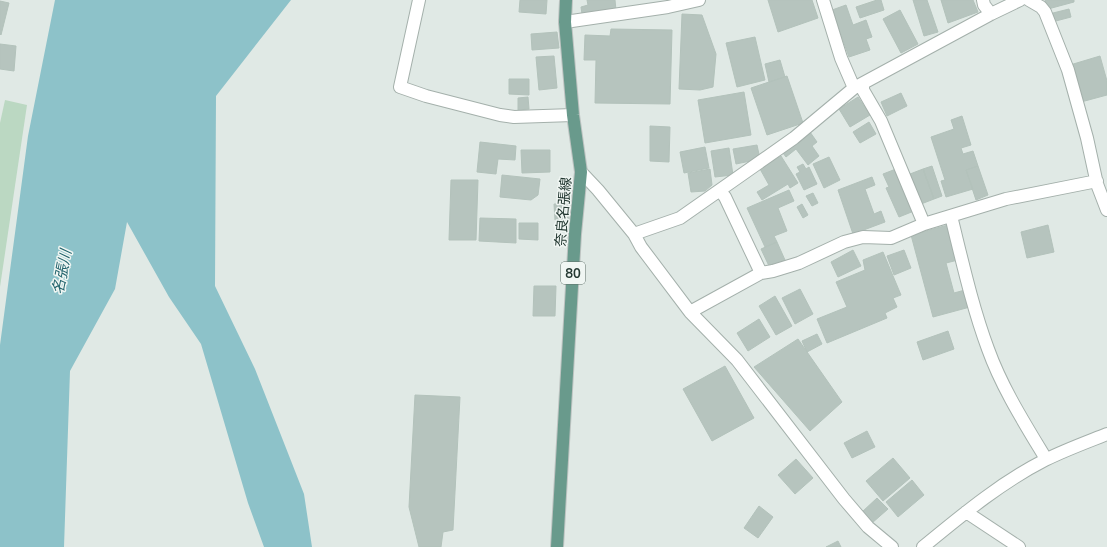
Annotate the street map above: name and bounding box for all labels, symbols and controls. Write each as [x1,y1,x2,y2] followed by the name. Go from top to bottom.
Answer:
[551,176,576,248] street label: 奈良名張線
[48,246,76,296] water label: 名張川
[561,262,585,284] road number: 80

